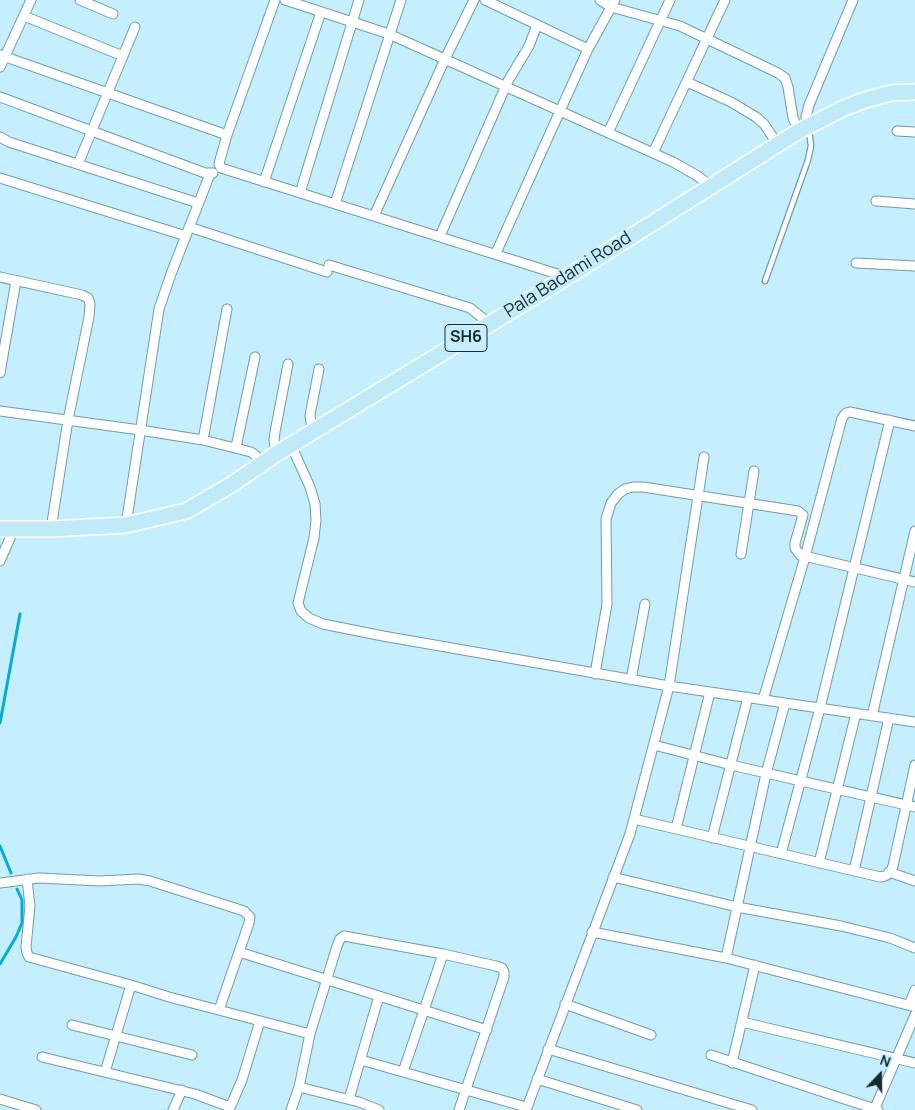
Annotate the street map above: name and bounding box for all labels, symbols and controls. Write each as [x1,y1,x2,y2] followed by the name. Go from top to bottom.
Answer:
[501,227,635,323] street label: Pala Badami Road
[445,324,487,352] road number: SH6
[855,1050,905,1100] north arrow
[877,1050,894,1071] text: N

